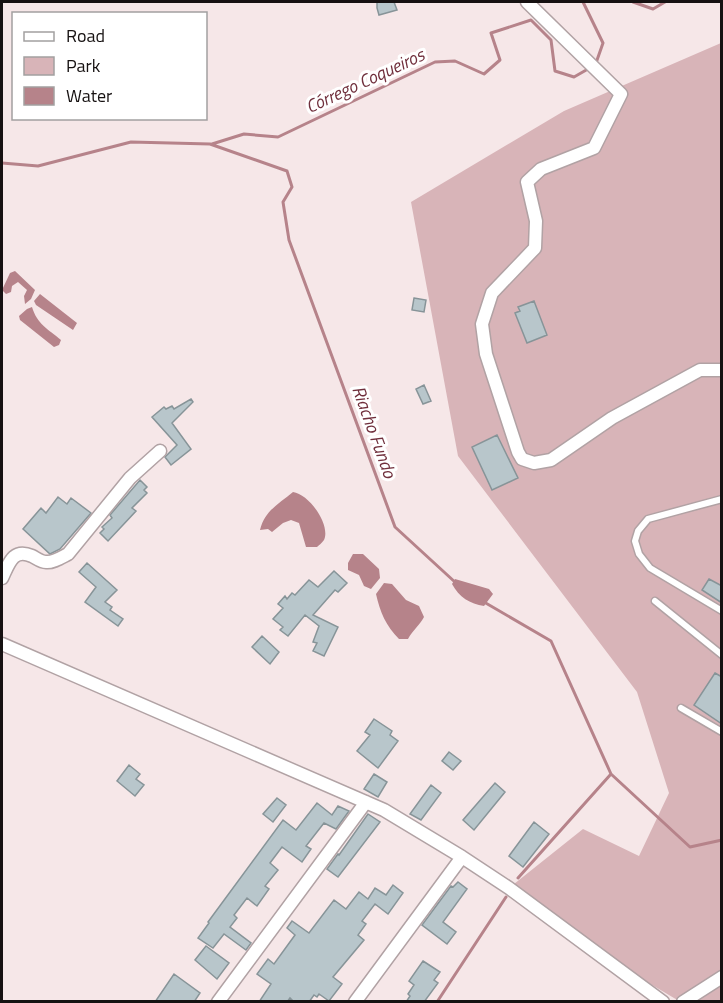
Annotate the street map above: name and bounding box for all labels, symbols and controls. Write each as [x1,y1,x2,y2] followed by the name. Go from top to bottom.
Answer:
[12,12,207,120] legend
[66,22,105,49] text: Road
[301,41,430,120] water label: Córrego Coqueiros
[66,52,101,79] text: Park
[66,82,112,109] text: Water
[345,382,404,483] water label: Riacho Fundo

